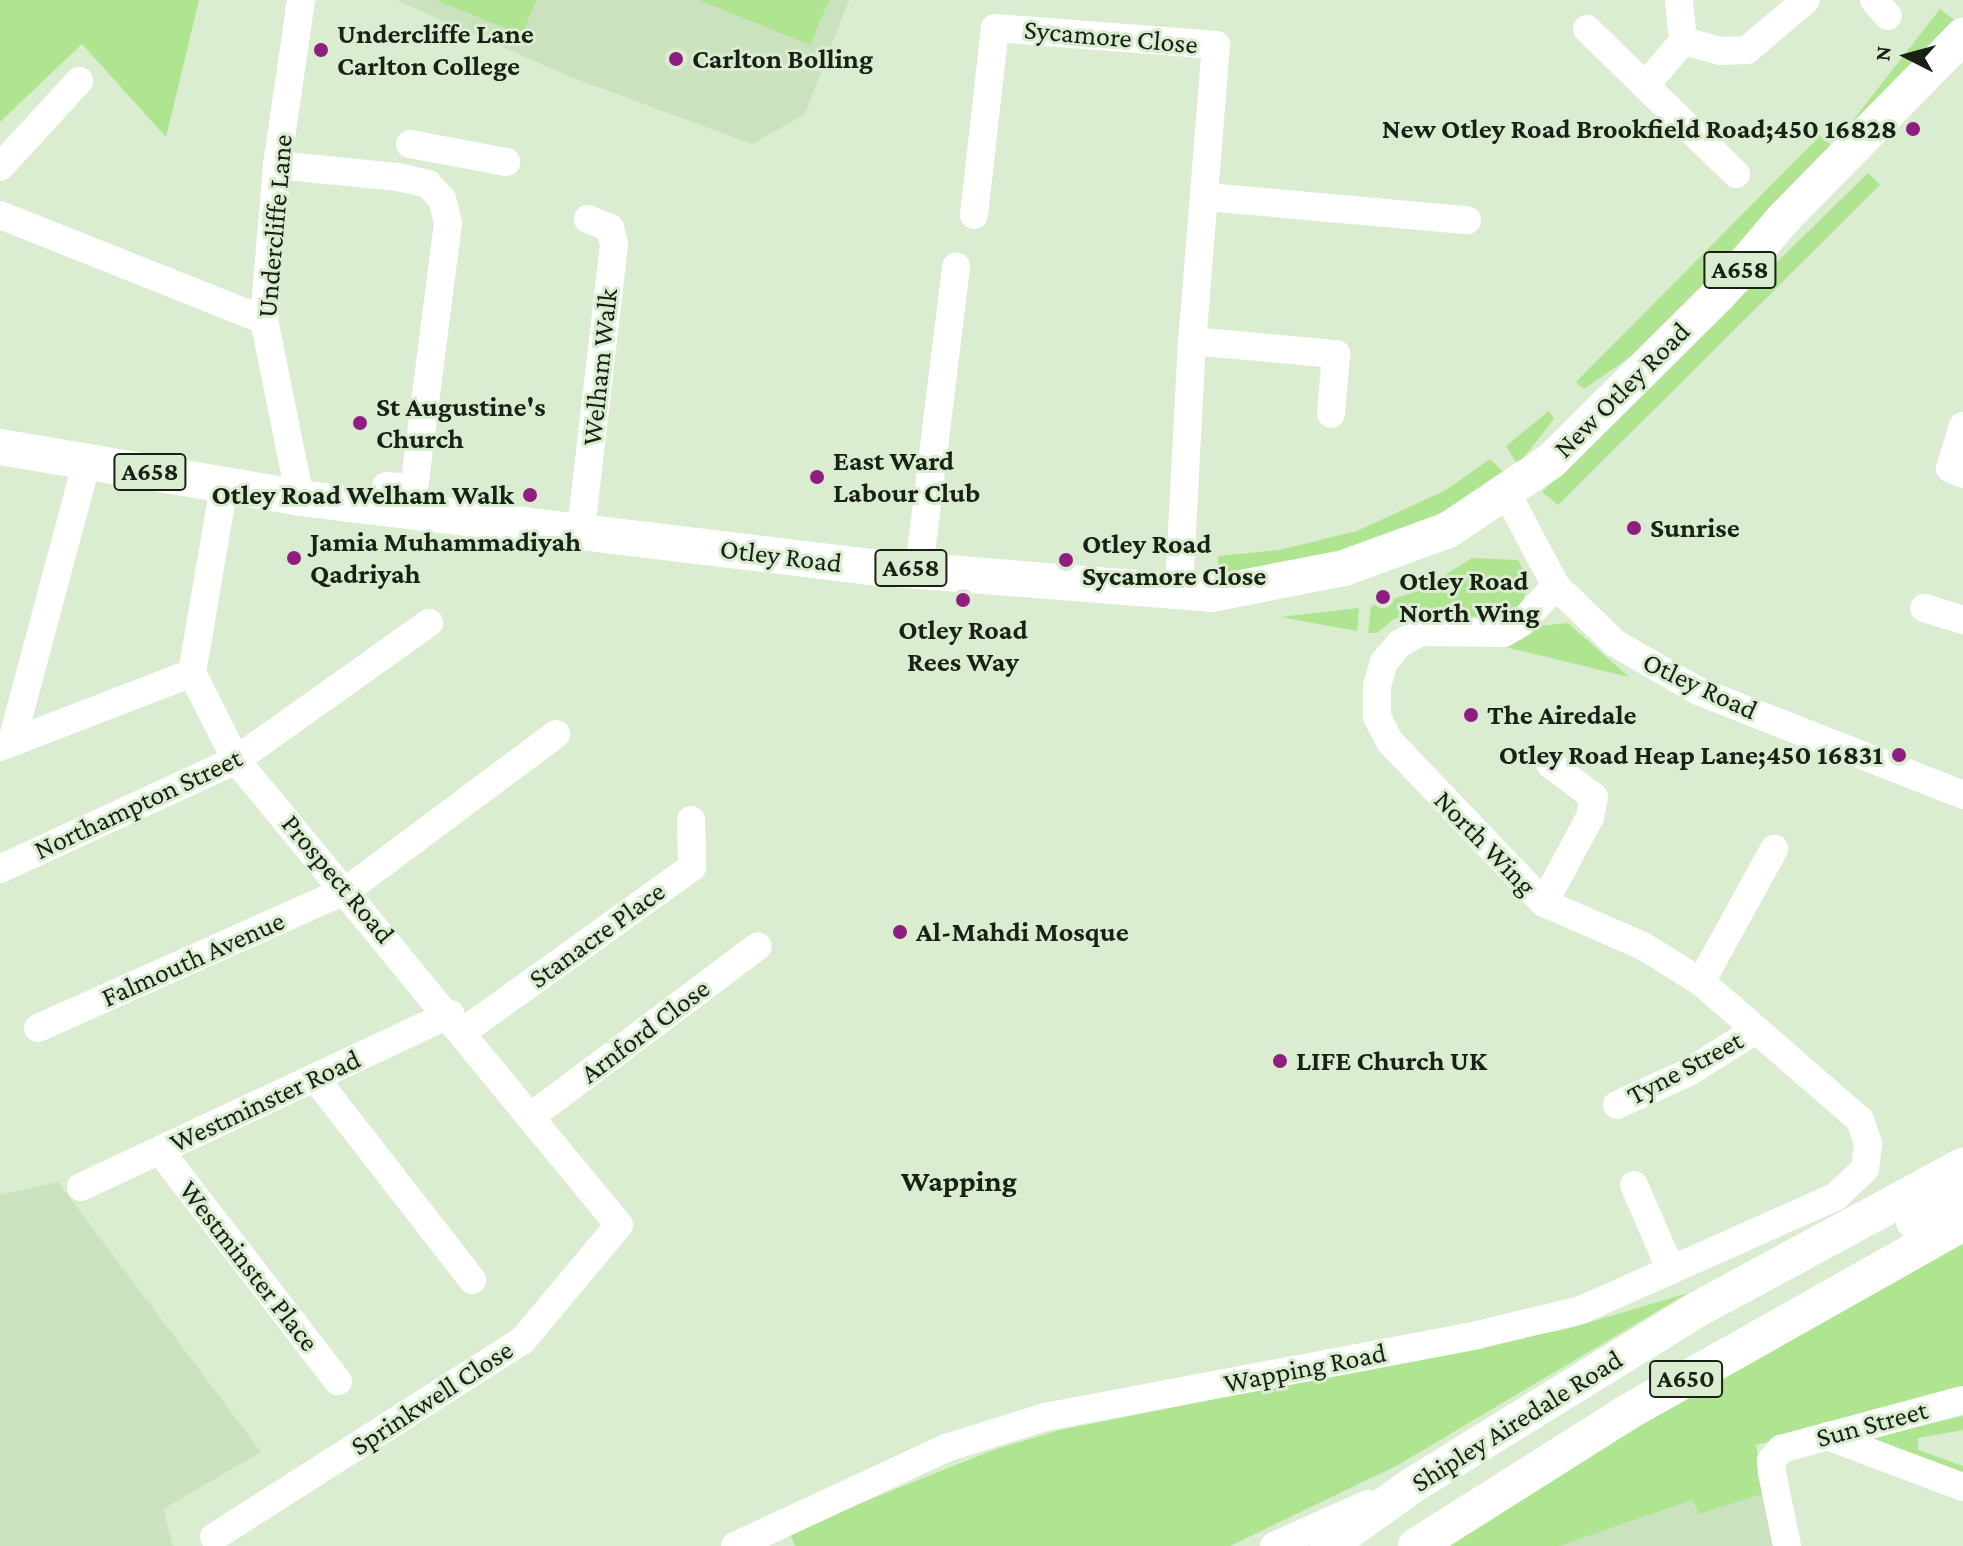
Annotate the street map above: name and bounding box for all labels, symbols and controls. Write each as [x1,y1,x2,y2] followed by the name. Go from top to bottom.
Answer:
[1023,13,1199,61] street label: Sycamore Close
[1867,16,1947,96] north arrow
[337,17,534,83] place label: Undercliffe Lane Carlton College
[312,41,330,59] marker: Undercliffe Lane Carlton College
[692,42,873,76] place label: Carlton Bolling
[1869,45,1896,62] text: N
[667,50,685,68] marker: Carlton Bolling
[1382,112,1897,146] place label: New Otley Road Brookfield Road;450 16828
[1904,120,1922,138] marker: New Otley Road Brookfield Road;450 16828
[250,133,300,319] street label: Undercliffe Lane
[1702,248,1778,292] road number: A658
[575,287,625,447] street label: Welham Walk
[1547,315,1697,465] street label: New Otley Road
[376,390,546,456] place label: St Augustine's Church
[351,414,369,432] marker: St Augustine's Church
[833,444,980,510] place label: East Ward Labour Club
[112,450,188,494] road number: A658
[808,468,826,486] marker: East Ward Labour Club
[212,478,514,512] place label: Otley Road Welham Walk
[521,486,539,504] marker: Otley Road Welham Walk
[1650,511,1740,545] place label: Sunrise
[1625,519,1643,537] marker: Sunrise
[310,525,581,591] place label: Jamia Muhammadiyah Qadriyah
[1082,527,1266,593] place label: Otley Road Sycamore Close
[718,532,844,580] street label: Otley Road
[873,546,949,590] road number: A658
[285,549,303,567] marker: Jamia Muhammadiyah Qadriyah
[1057,551,1075,569] marker: Otley Road Sycamore Close
[1399,564,1540,630] place label: Otley Road North Wing
[1374,588,1392,606] marker: Otley Road North Wing
[954,591,972,609] marker: Otley Road Rees Way
[898,613,1028,679] place label: Otley Road Rees Way
[1637,645,1763,727] street label: Otley Road
[1487,698,1637,732] place label: The Airedale
[1462,706,1480,724] marker: The Airedale
[1499,738,1883,772] place label: Otley Road Heap Lane;450 16831
[29,741,247,867] street label: Northampton Street
[1890,746,1908,764] marker: Otley Road Heap Lane;450 16831
[1427,784,1543,902] street label: North Wing
[274,808,402,950] street label: Prospect Road
[522,874,672,996] street label: Stanacre Place
[96,904,290,1014] street label: Falmouth Avenue
[916,915,1129,949] place label: Al‐Mahdi Mosque
[891,923,909,941] marker: Al‐Mahdi Mosque
[574,971,716,1091] street label: Arnford Close
[1621,1023,1749,1113] street label: Tyne Street
[164,1042,366,1160] street label: Westminster Road
[1296,1044,1487,1078] place label: LIFE Church UK
[1271,1052,1289,1070] marker: LIFE Church UK
[901,1163,1017,1199] district label: Wapping
[172,1174,326,1358] street label: Westminster Place
[345,1333,519,1463] street label: Sprinkwell Close
[1221,1336,1389,1400] street label: Wapping Road
[1405,1343,1629,1499] street label: Shipley Airedale Road
[1648,1357,1724,1401] road number: A650
[1813,1393,1931,1455] street label: Sun Street

